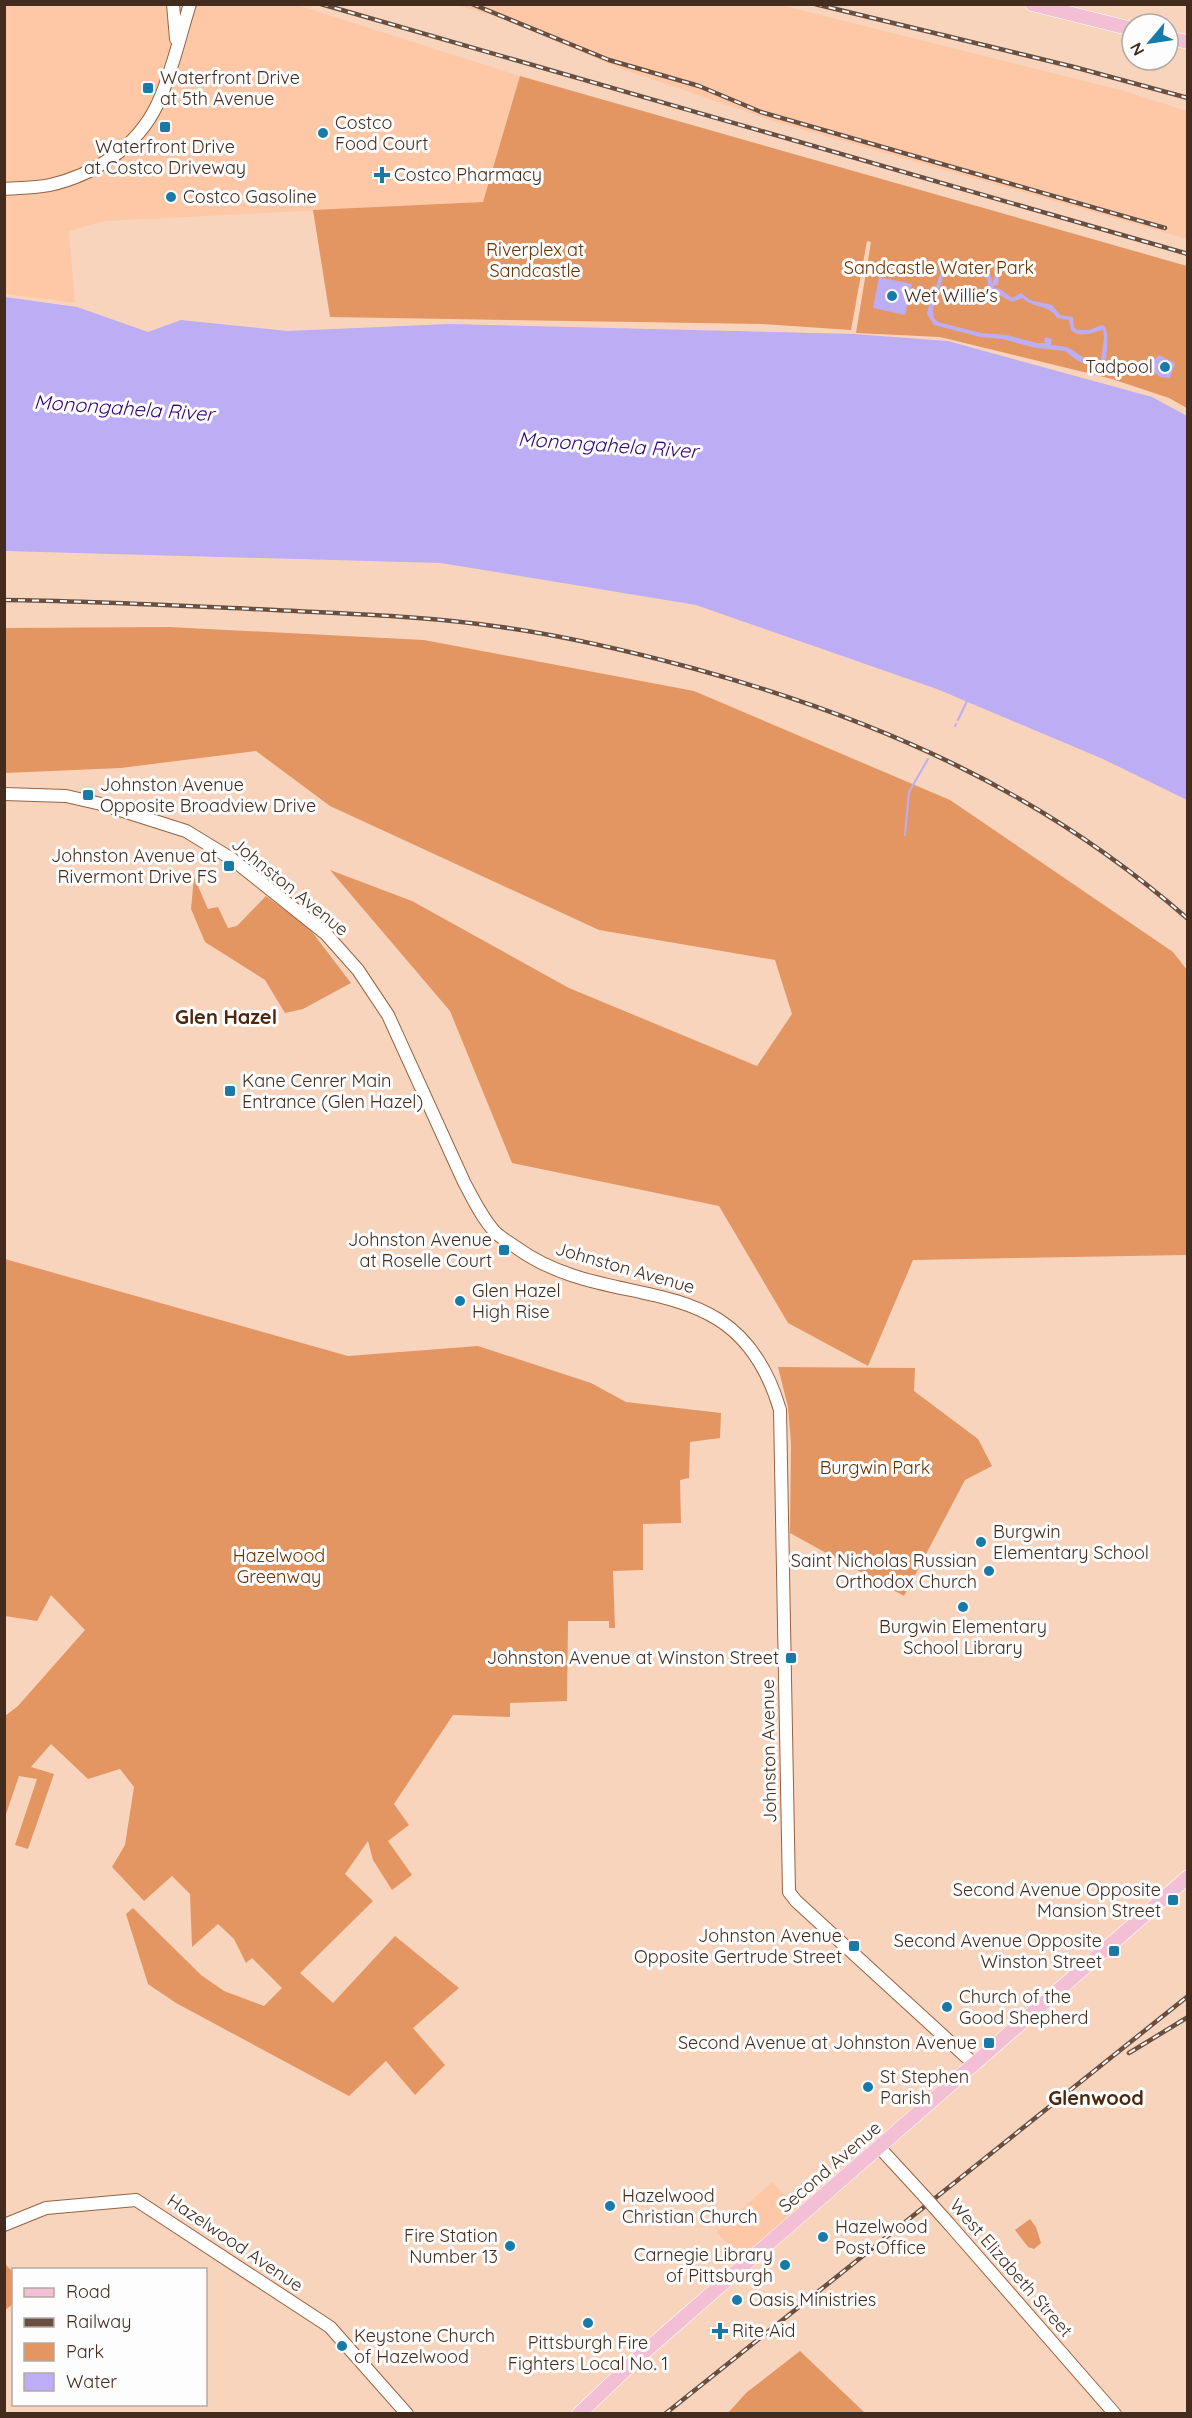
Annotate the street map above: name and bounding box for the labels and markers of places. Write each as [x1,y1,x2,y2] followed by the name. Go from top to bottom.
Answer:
[160,66,300,110] place label: Waterfront Drive at 5th Avenue
[141,81,155,95] marker: Waterfront Drive at 5th Avenue
[335,111,428,155] place label: Costco Food Court
[158,120,172,134] marker: Waterfront Drive at Costco Driveway
[316,126,330,140] marker: Costco Food Court
[84,135,246,179] place label: Waterfront Drive at Costco Driveway
[394,163,542,186] place label: Costco Pharmacy
[375,168,389,182] marker: Costco Pharmacy
[183,185,317,208] place label: Costco Gasoline
[164,190,178,204] marker: Costco Gasoline
[904,284,998,307] place label: Wet Willie's
[885,289,899,303] marker: Wet Willie's
[1085,355,1153,378] place label: Tadpool
[1158,360,1172,374] marker: Tadpool
[100,773,316,817] place label: Johnston Avenue Opposite Broadview Drive
[81,788,95,802] marker: Johnston Avenue Opposite Broadview Drive
[51,844,217,888] place label: Johnston Avenue at Rivermont Drive FS
[222,859,236,873] marker: Johnston Avenue at Rivermont Drive FS
[242,1069,423,1113] place label: Kane Cenrer Main Entrance (Glen Hazel)
[223,1084,237,1098] marker: Kane Cenrer Main Entrance (Glen Hazel)
[348,1228,492,1272] place label: Johnston Avenue at Roselle Court
[497,1243,511,1257] marker: Johnston Avenue at Roselle Court
[472,1279,561,1323] place label: Glen Hazel High Rise
[453,1294,467,1308] marker: Glen Hazel High Rise
[993,1520,1149,1564] place label: Burgwin Elementary School
[974,1535,988,1549] marker: Burgwin Elementary School
[791,1549,977,1593] place label: Saint Nicholas Russian Orthodox Church
[982,1564,996,1578] marker: Saint Nicholas Russian Orthodox Church
[956,1600,970,1614] marker: Burgwin Elementary School Library
[879,1615,1047,1659] place label: Burgwin Elementary School Library
[487,1646,779,1669] place label: Johnston Avenue at Winston Street
[784,1651,798,1665] marker: Johnston Avenue at Winston Street
[953,1878,1161,1922] place label: Second Avenue Opposite Mansion Street
[1166,1893,1180,1907] marker: Second Avenue Opposite Mansion Street
[634,1924,842,1968] place label: Johnston Avenue Opposite Gertrude Street
[894,1929,1102,1973] place label: Second Avenue Opposite Winston Street
[847,1939,861,1953] marker: Johnston Avenue Opposite Gertrude Street
[1107,1944,1121,1958] marker: Second Avenue Opposite Winston Street
[959,1985,1088,2029] place label: Church of the Good Shepherd
[940,2000,954,2014] marker: Church of the Good Shepherd
[678,2031,977,2054] place label: Second Avenue at Johnston Avenue
[982,2036,996,2050] marker: Second Avenue at Johnston Avenue
[880,2065,969,2109] place label: St Stephen Parish
[861,2080,875,2094] marker: St Stephen Parish
[622,2184,758,2228] place label: Hazelwood Christian Church
[603,2199,617,2213] marker: Hazelwood Christian Church
[835,2215,928,2259] place label: Hazelwood Post Office
[404,2224,498,2268] place label: Fire Station Number 13
[816,2230,830,2244] marker: Hazelwood Post Office
[503,2239,517,2253] marker: Fire Station Number 13
[634,2243,773,2287] place label: Carnegie Library of Pittsburgh
[778,2258,792,2272] marker: Carnegie Library of Pittsburgh
[749,2288,876,2311] place label: Oasis Ministries
[730,2293,744,2307] marker: Oasis Ministries
[581,2316,595,2330] marker: Pittsburgh Fire Fighters Local No. 1
[732,2319,795,2342] place label: Rite Aid
[354,2324,495,2368] place label: Keystone Church of Hazelwood
[713,2324,727,2338] marker: Rite Aid
[508,2331,668,2375] place label: Pittsburgh Fire Fighters Local No. 1
[335,2339,349,2353] marker: Keystone Church of Hazelwood

